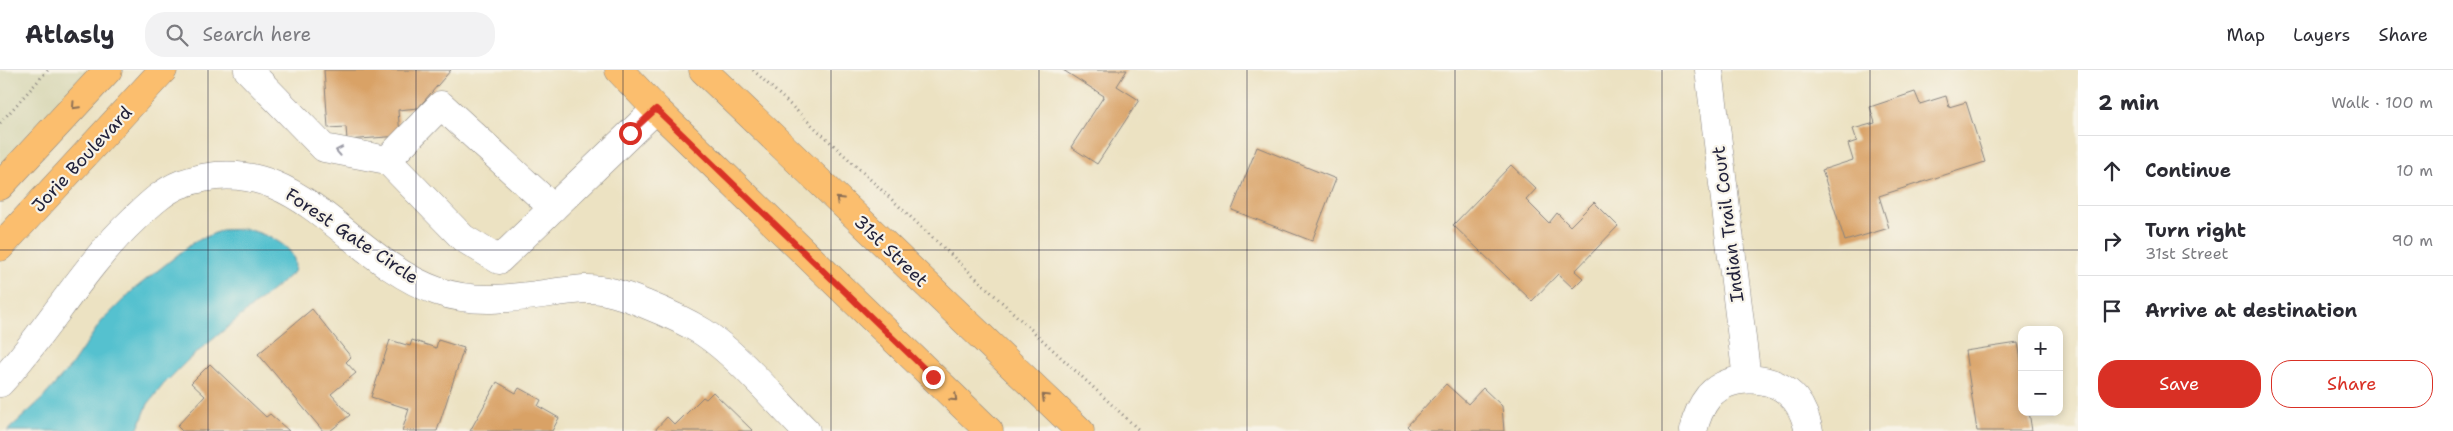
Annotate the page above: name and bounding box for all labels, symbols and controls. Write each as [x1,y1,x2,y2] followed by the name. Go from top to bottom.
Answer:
[145,12,495,57] search box
[25,19,115,51] text: Atlasly
[163,21,191,49] icon: search
[203,22,311,47] text: Search here
[2227,23,2265,47] text: Map
[2293,23,2350,47] text: Layers
[2378,23,2428,47] text: Share
[2098,89,2159,117] text: 2 min
[2331,92,2433,113] text: Walk · 100 m
[72,100,81,109] one-way arrow
[27,101,137,217] street label: Jorie Boulevard
[619,122,642,145] route start
[1707,144,1749,303] street label: Indian Trail Court
[335,146,343,156] one-way arrow
[2098,157,2126,185] icon: ahead
[2145,158,2231,183] text: Continue
[2396,160,2433,181] text: 10 m
[281,183,423,289] street label: Forest Gate Circle
[836,197,845,206] one-way arrow
[849,210,933,292] street label: 31st Street
[2145,218,2246,243] text: Turn right
[2098,227,2126,255] icon: right
[2392,230,2433,251] text: 90 m
[2145,243,2229,264] text: 31st Street
[2098,297,2126,325] icon: arrive
[2145,298,2357,323] text: Arrive at destination
[2018,326,2063,416] map controls
[2018,326,2063,371] button: +
[2098,360,2261,408] button: Save
[2271,360,2433,408] button: Share
[922,366,945,389] route end
[2018,371,2063,416] button: −
[949,392,958,401] one-way arrow
[1041,394,1050,403] one-way arrow

